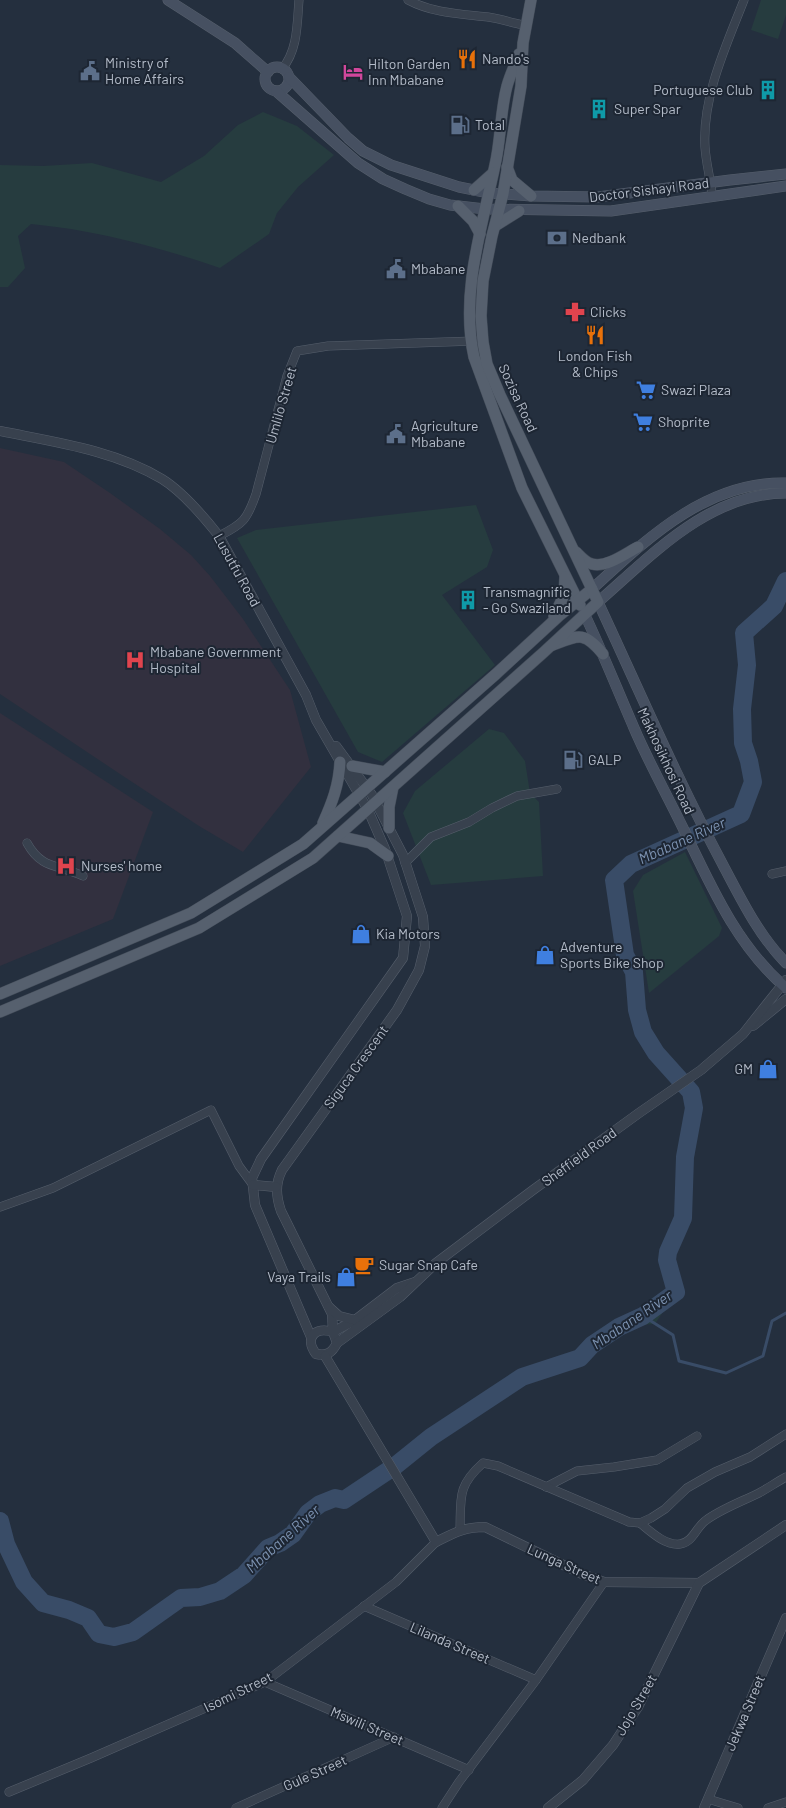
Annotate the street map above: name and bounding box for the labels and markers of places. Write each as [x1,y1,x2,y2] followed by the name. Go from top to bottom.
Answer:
[456,48,478,70] restaurant icon: Nando's
[482,50,530,67] place label: Nando's
[105,54,184,87] place label: Ministry of Home Affairs
[368,55,450,88] place label: Hilton Garden Inn Mbabane
[79,60,101,82] public building icon: Ministry of Home Affairs
[342,61,364,83] hotel icon: Hilton Garden Inn Mbabane
[757,79,779,101] building icon: Portuguese Club
[653,81,753,98] place label: Portuguese Club
[588,98,610,120] building icon: Super Spar
[614,100,681,117] place label: Super Spar
[449,114,471,136] fuel station icon: Total
[475,116,505,133] place label: Total
[546,227,568,249] bank icon: Nedbank
[572,229,626,246] place label: Nedbank
[385,258,407,280] public building icon: Mbabane
[411,260,466,277] place label: Mbabane
[564,301,586,323] pharmacy icon: Clicks
[590,303,627,320] place label: Clicks
[584,324,606,346] restaurant icon: London Fish & Chips
[558,347,632,380] place label: London Fish & Chips
[635,379,657,401] supermarket icon: Swazi Plaza
[661,381,731,398] place label: Swazi Plaza
[632,411,654,433] supermarket icon: Shoprite
[658,413,710,430] place label: Shoprite
[411,417,478,450] place label: Agriculture Mbabane
[385,423,407,445] public building icon: Agriculture Mbabane
[483,583,571,616] place label: Transmagnific - Go Swaziland
[457,589,479,611] building icon: Transmagnific - Go Swaziland
[150,643,281,676] place label: Mbabane Government Hospital
[124,649,146,671] hospital icon: Mbabane Government Hospital
[562,749,584,771] fuel station icon: GALP
[588,751,621,768] place label: GALP
[55,855,77,877] hospital icon: Nurses' home
[81,857,162,874] place label: Nurses' home
[350,923,372,945] shop icon: Kia Motors
[376,925,440,942] place label: Kia Motors
[560,938,664,971] place label: Adventure Sports Bike Shop
[534,944,556,966] shop icon: Adventure Sports Bike Shop
[757,1058,779,1080] shop icon: GM
[734,1060,753,1077] place label: GM
[353,1254,375,1276] cafe icon: Sugar Snap Cafe
[379,1256,478,1273] place label: Sugar Snap Cafe
[335,1266,357,1288] shop icon: Vaya Trails
[267,1268,331,1285] place label: Vaya Trails

